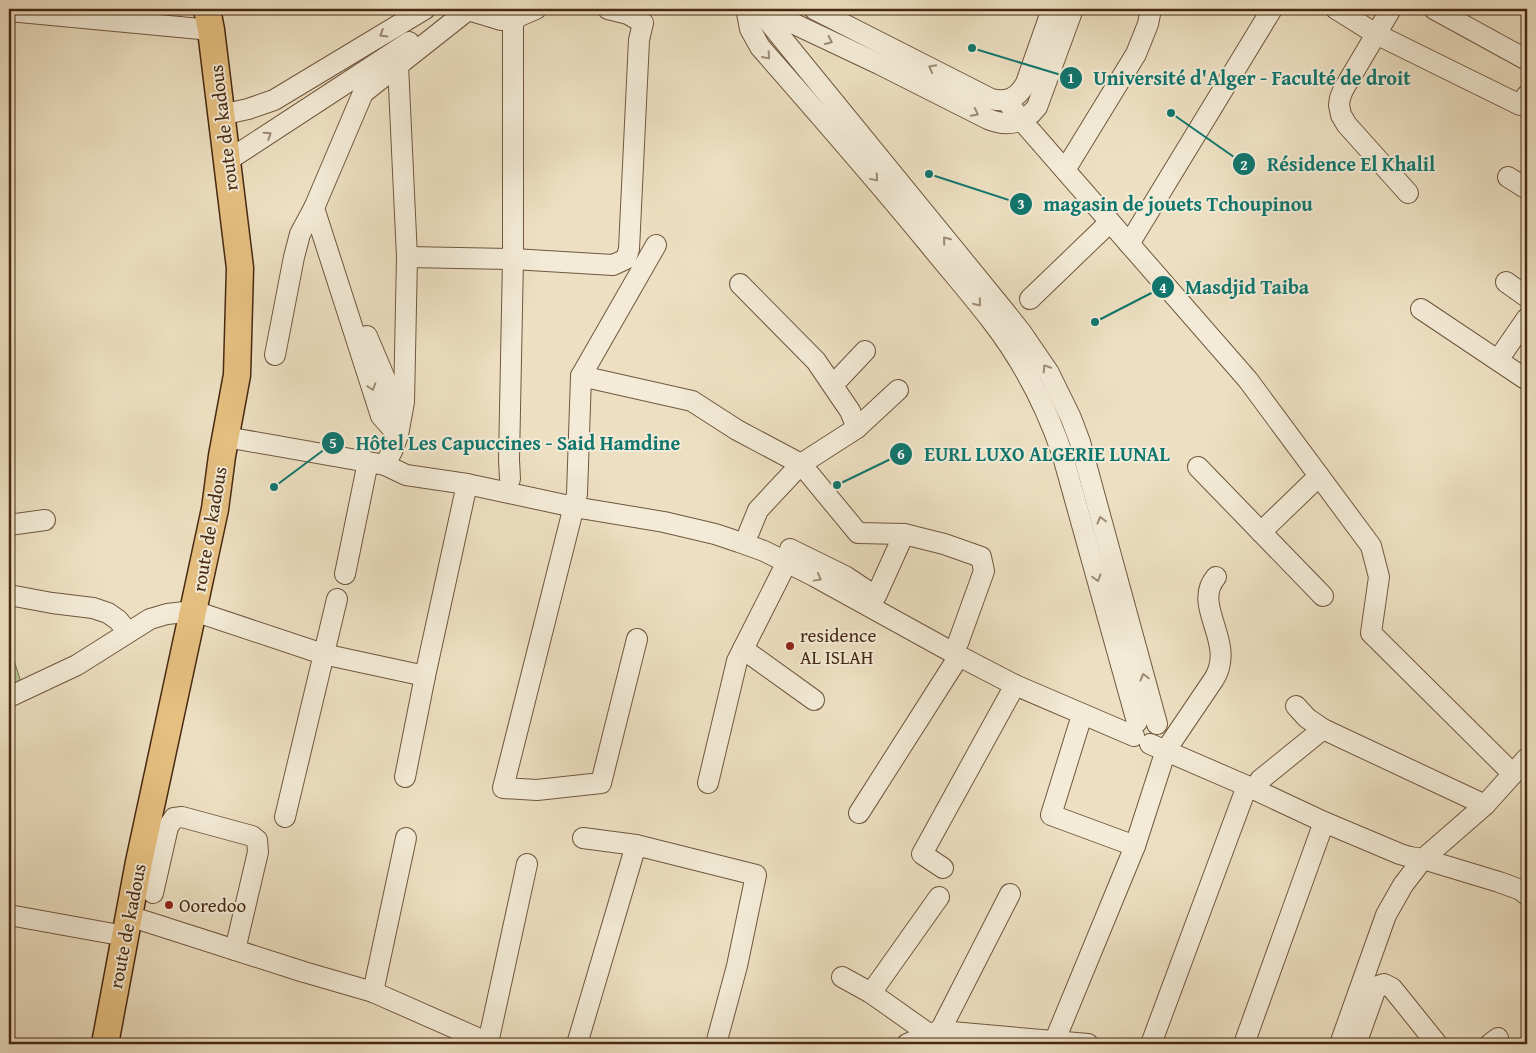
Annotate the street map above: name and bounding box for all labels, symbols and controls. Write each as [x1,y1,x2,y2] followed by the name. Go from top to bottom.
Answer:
[380,27,389,37] one-way arrow
[824,34,833,45] one-way arrow
[762,50,771,59] one-way arrow
[1059,60,1421,95] callout: Université d'Alger - Faculté de droit
[201,63,245,193] street label: route de kadous
[1093,63,1411,92] text: Université d'Alger - Faculté de droit
[928,64,937,74] one-way arrow
[1067,67,1075,88] text: 1
[970,107,979,117] one-way arrow
[262,131,271,141] one-way arrow
[1232,147,1445,182] callout: Résidence El Khalil
[1267,149,1435,178] text: Résidence El Khalil
[1240,154,1248,175] text: 2
[869,172,877,181] one-way arrow
[1008,186,1323,221] callout: magasin de jouets Tchoupinou
[1043,189,1313,218] text: magasin de jouets Tchoupinou
[1017,193,1025,214] text: 3
[943,236,952,245] one-way arrow
[1150,270,1319,305] callout: Masdjid Taiba
[1185,272,1310,301] text: Masdjid Taiba
[1159,277,1167,298] text: 4
[972,298,981,307] one-way arrow
[1042,365,1052,374] one-way arrow
[366,383,376,391] one-way arrow
[320,425,690,460] callout: Hôtel Les Capuccines - Said Hamdine
[356,428,680,457] text: Hôtel Les Capuccines - Said Hamdine
[329,432,337,453] text: 5
[889,436,1179,471] callout: EURL LUXO ALGERIE LUNAL
[924,439,1170,468] text: EURL LUXO ALGERIE LUNAL
[897,443,905,464] text: 6
[184,464,234,594] street label: route de kadous
[1096,516,1107,524] one-way arrow
[813,572,822,582] one-way arrow
[1092,573,1102,581] one-way arrow
[800,621,876,671] place label: residence AL ISLAH
[784,640,796,652] marker: residence AL ISLAH
[1139,672,1150,681] one-way arrow
[101,861,153,991] street label: route de kadous
[179,891,246,919] place label: Ooredoo
[163,899,175,911] marker: Ooredoo

